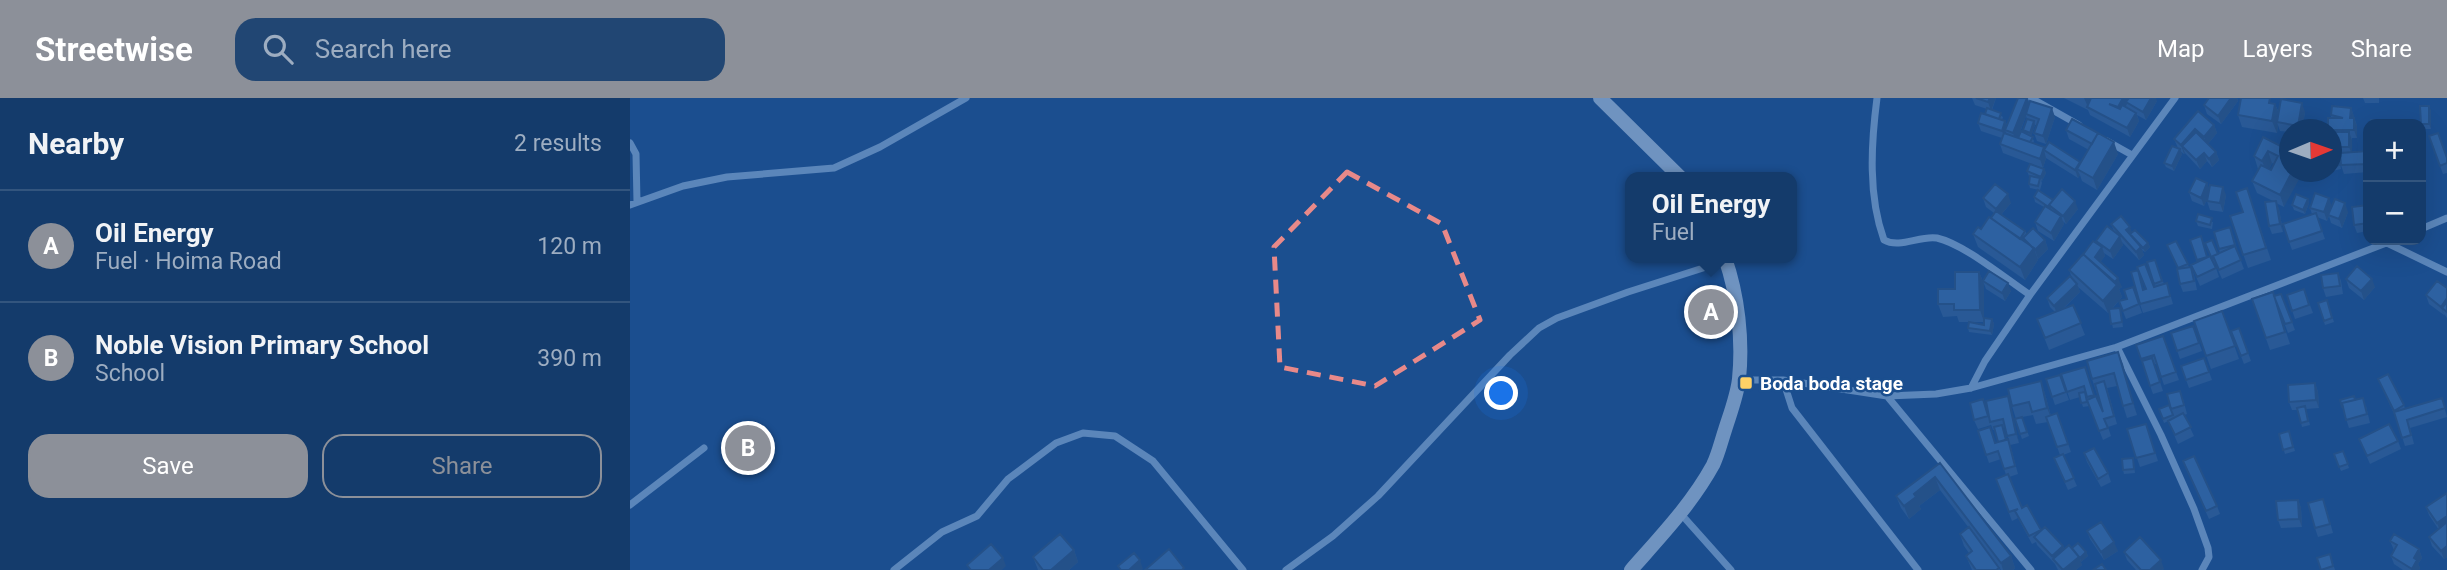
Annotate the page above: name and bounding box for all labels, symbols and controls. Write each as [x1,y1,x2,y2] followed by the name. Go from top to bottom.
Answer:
[235,18,725,81] search box
[35,30,193,69] text: Streetwise
[259,30,297,68] icon: search
[315,34,452,64] text: Search here
[2157,35,2205,63] text: Map
[2243,35,2313,63] text: Layers
[2351,35,2412,63] text: Share
[2279,119,2342,182] north arrow
[2363,119,2426,245] map controls
[2363,119,2426,182] button: +
[28,126,124,161] text: Nearby
[514,130,602,157] text: 2 results
[1625,172,1797,263] popup
[2363,182,2426,245] button: −
[1652,189,1770,219] text: Oil Energy
[95,218,214,248] text: Oil Energy
[1652,219,1695,246] text: Fuel
[43,233,59,260] text: A
[537,233,602,260] text: 120 m
[95,248,282,275] text: Fuel · Hoima Road
[1688,286,1734,338] pin: A
[95,330,429,360] text: Noble Vision Primary School
[44,345,58,372] text: B
[537,345,602,372] text: 390 m
[95,360,165,387] text: School
[1760,372,1903,395] place label: Boda boda stage
[1738,375,1754,391] marker: Boda boda stage
[1484,376,1518,410] your location
[725,422,771,474] pin: B
[28,434,308,498] button: Save
[322,434,602,498] button: Share

